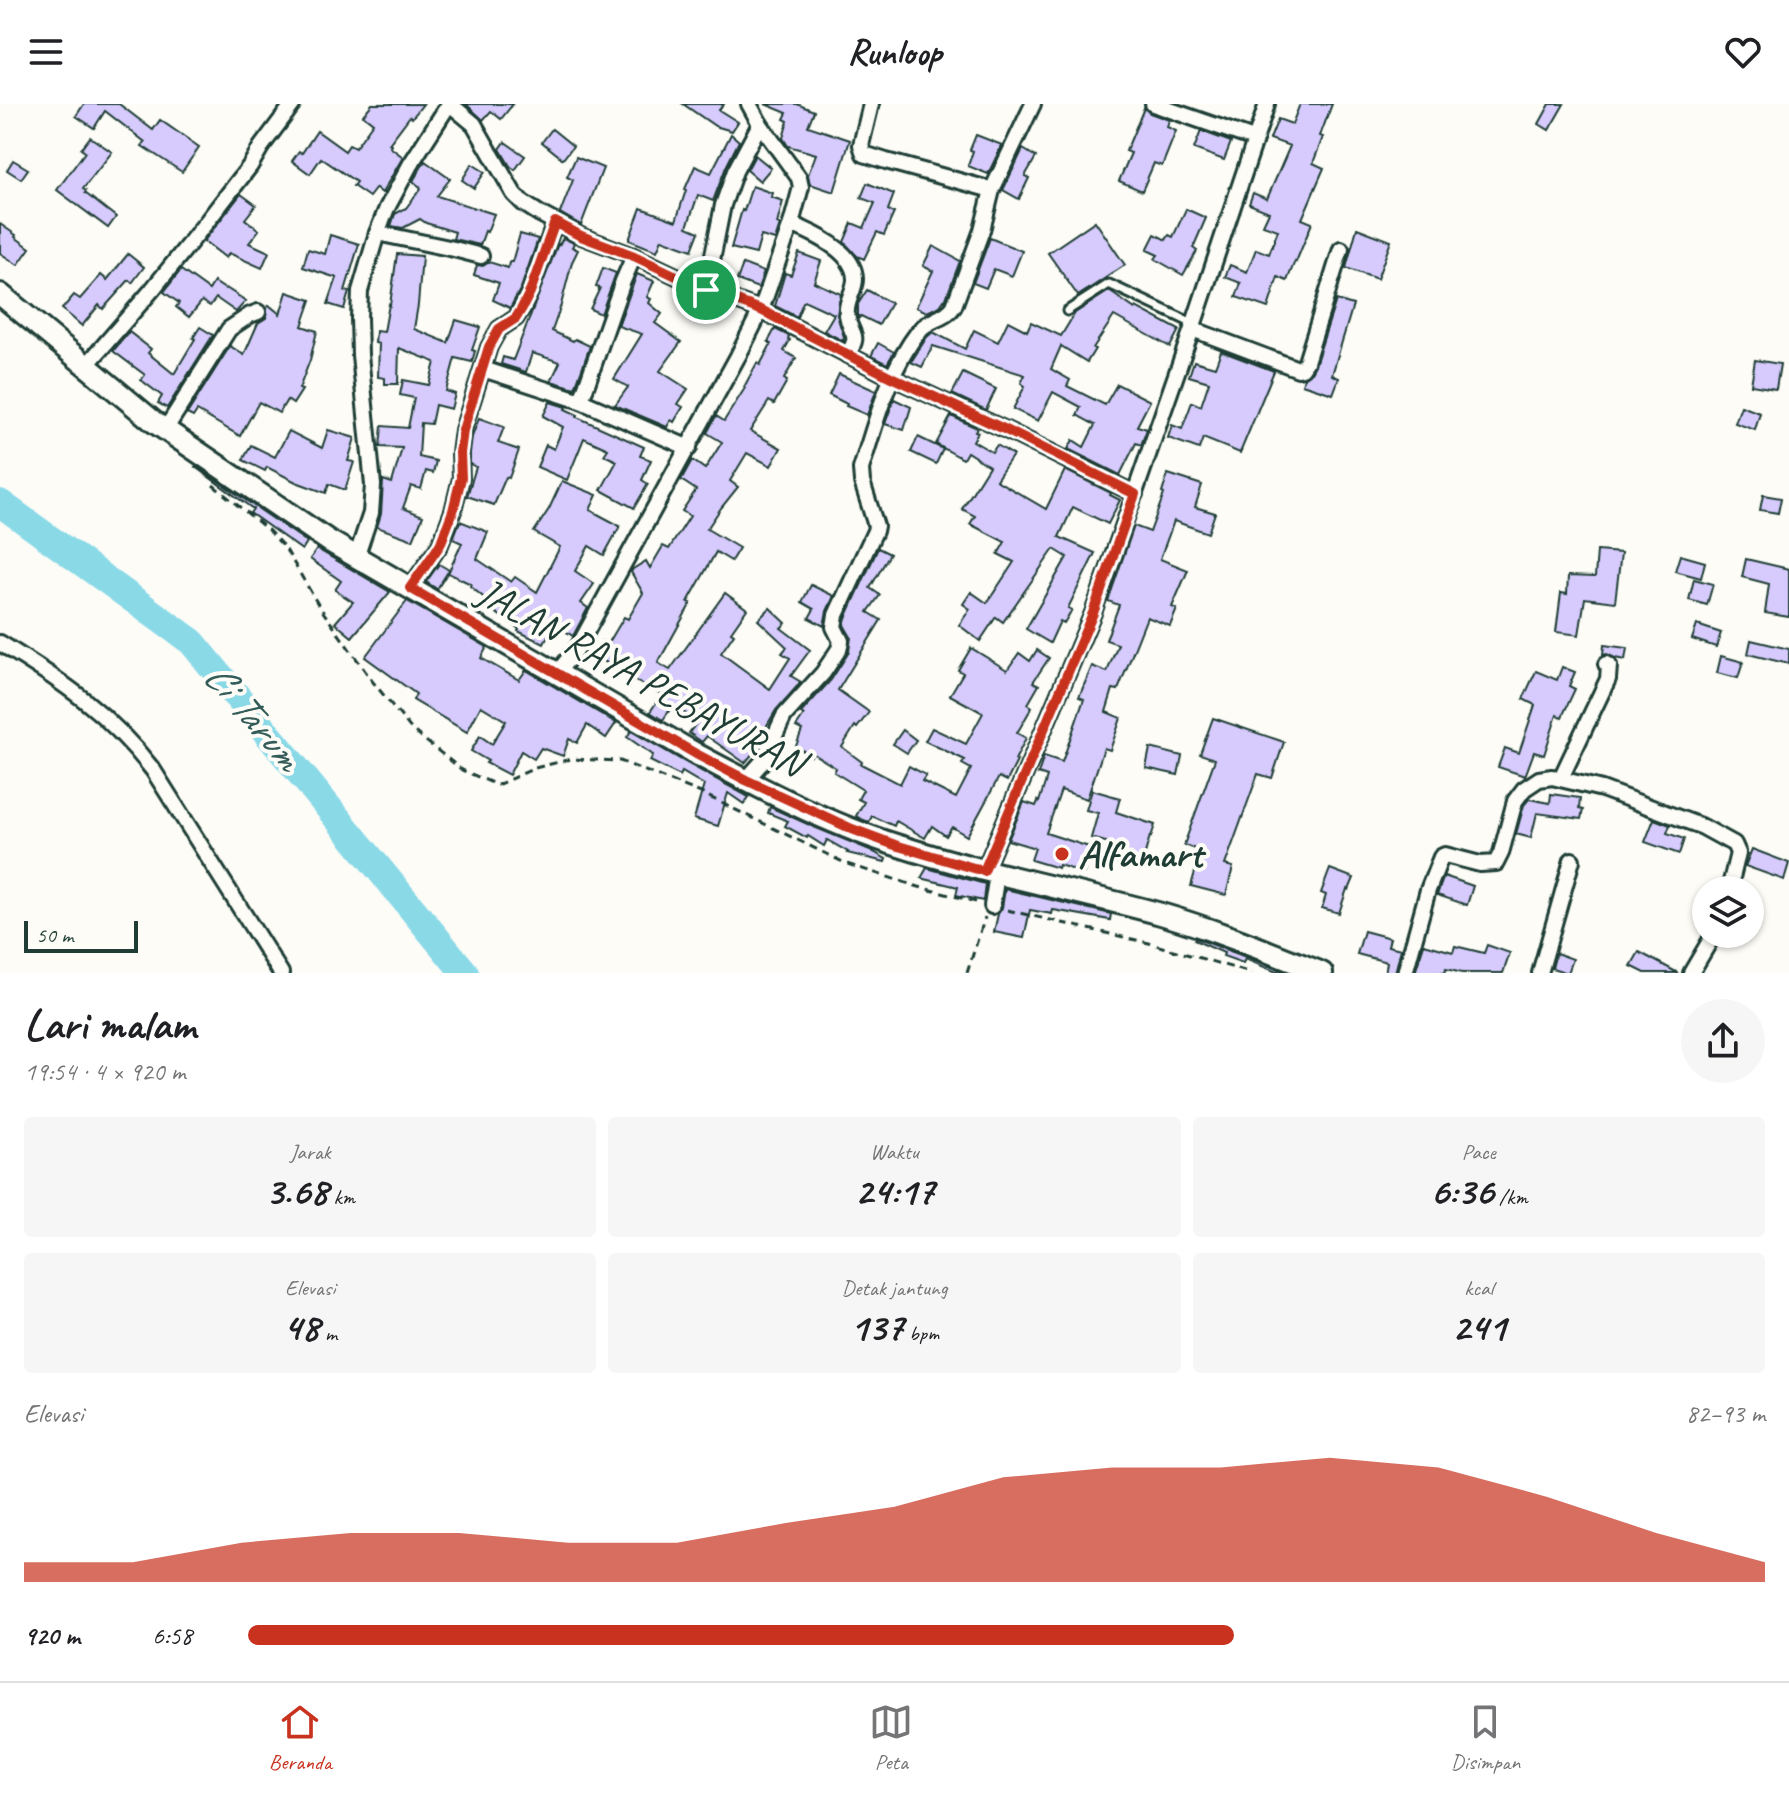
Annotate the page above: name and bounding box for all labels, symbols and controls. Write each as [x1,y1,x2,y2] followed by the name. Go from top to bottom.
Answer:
[847,29,942,75] text: Runloop
[24,30,68,74] icon: menu
[1721,30,1765,74] icon: heart
[672,256,740,324] pin
[684,268,728,312] icon: arrive
[467,566,818,790] street label: JALAN RAYA PEBAYURAN
[192,651,316,784] water label: Ci Tarum
[1078,829,1207,879] place label: Alfamart
[1053,845,1071,863] marker: Alfamart
[1692,876,1764,948] map controls
[1692,876,1764,948] button: layers
[24,917,138,953] scale bar
[36,921,73,949] text: 50 m
[24,997,195,1052] text: Lari malam
[1681,999,1765,1083] button: share
[24,1055,185,1088] text: 19:54 · 4 × 920 m
[290,1138,331,1166] text: Jarak
[870,1138,919,1166] text: Waktu
[1462,1138,1496,1166] text: Pace
[265,1166,328,1216] text: 3.68
[855,1166,934,1216] text: 24:17
[1430,1166,1494,1216] text: 6:36
[328,1183,355,1211] text: km
[1494,1183,1528,1211] text: /km
[285,1274,335,1302] text: Elevasi
[841,1274,948,1302] text: Detak jantung
[1464,1274,1493,1302] text: kcal
[283,1302,319,1352] text: 48
[850,1302,904,1352] text: 137
[1452,1302,1506,1352] text: 241
[319,1319,337,1347] text: m
[904,1319,939,1347] text: bpm
[24,1397,83,1430] text: Elevasi
[1686,1397,1765,1430] text: 82–93 m
[24,1619,80,1652] text: 920 m
[152,1619,192,1652] text: 6:58
[269,1700,332,1776] tab: Beranda
[869,1700,913,1776] tab: Peta
[1451,1700,1520,1776] tab: Disimpan

